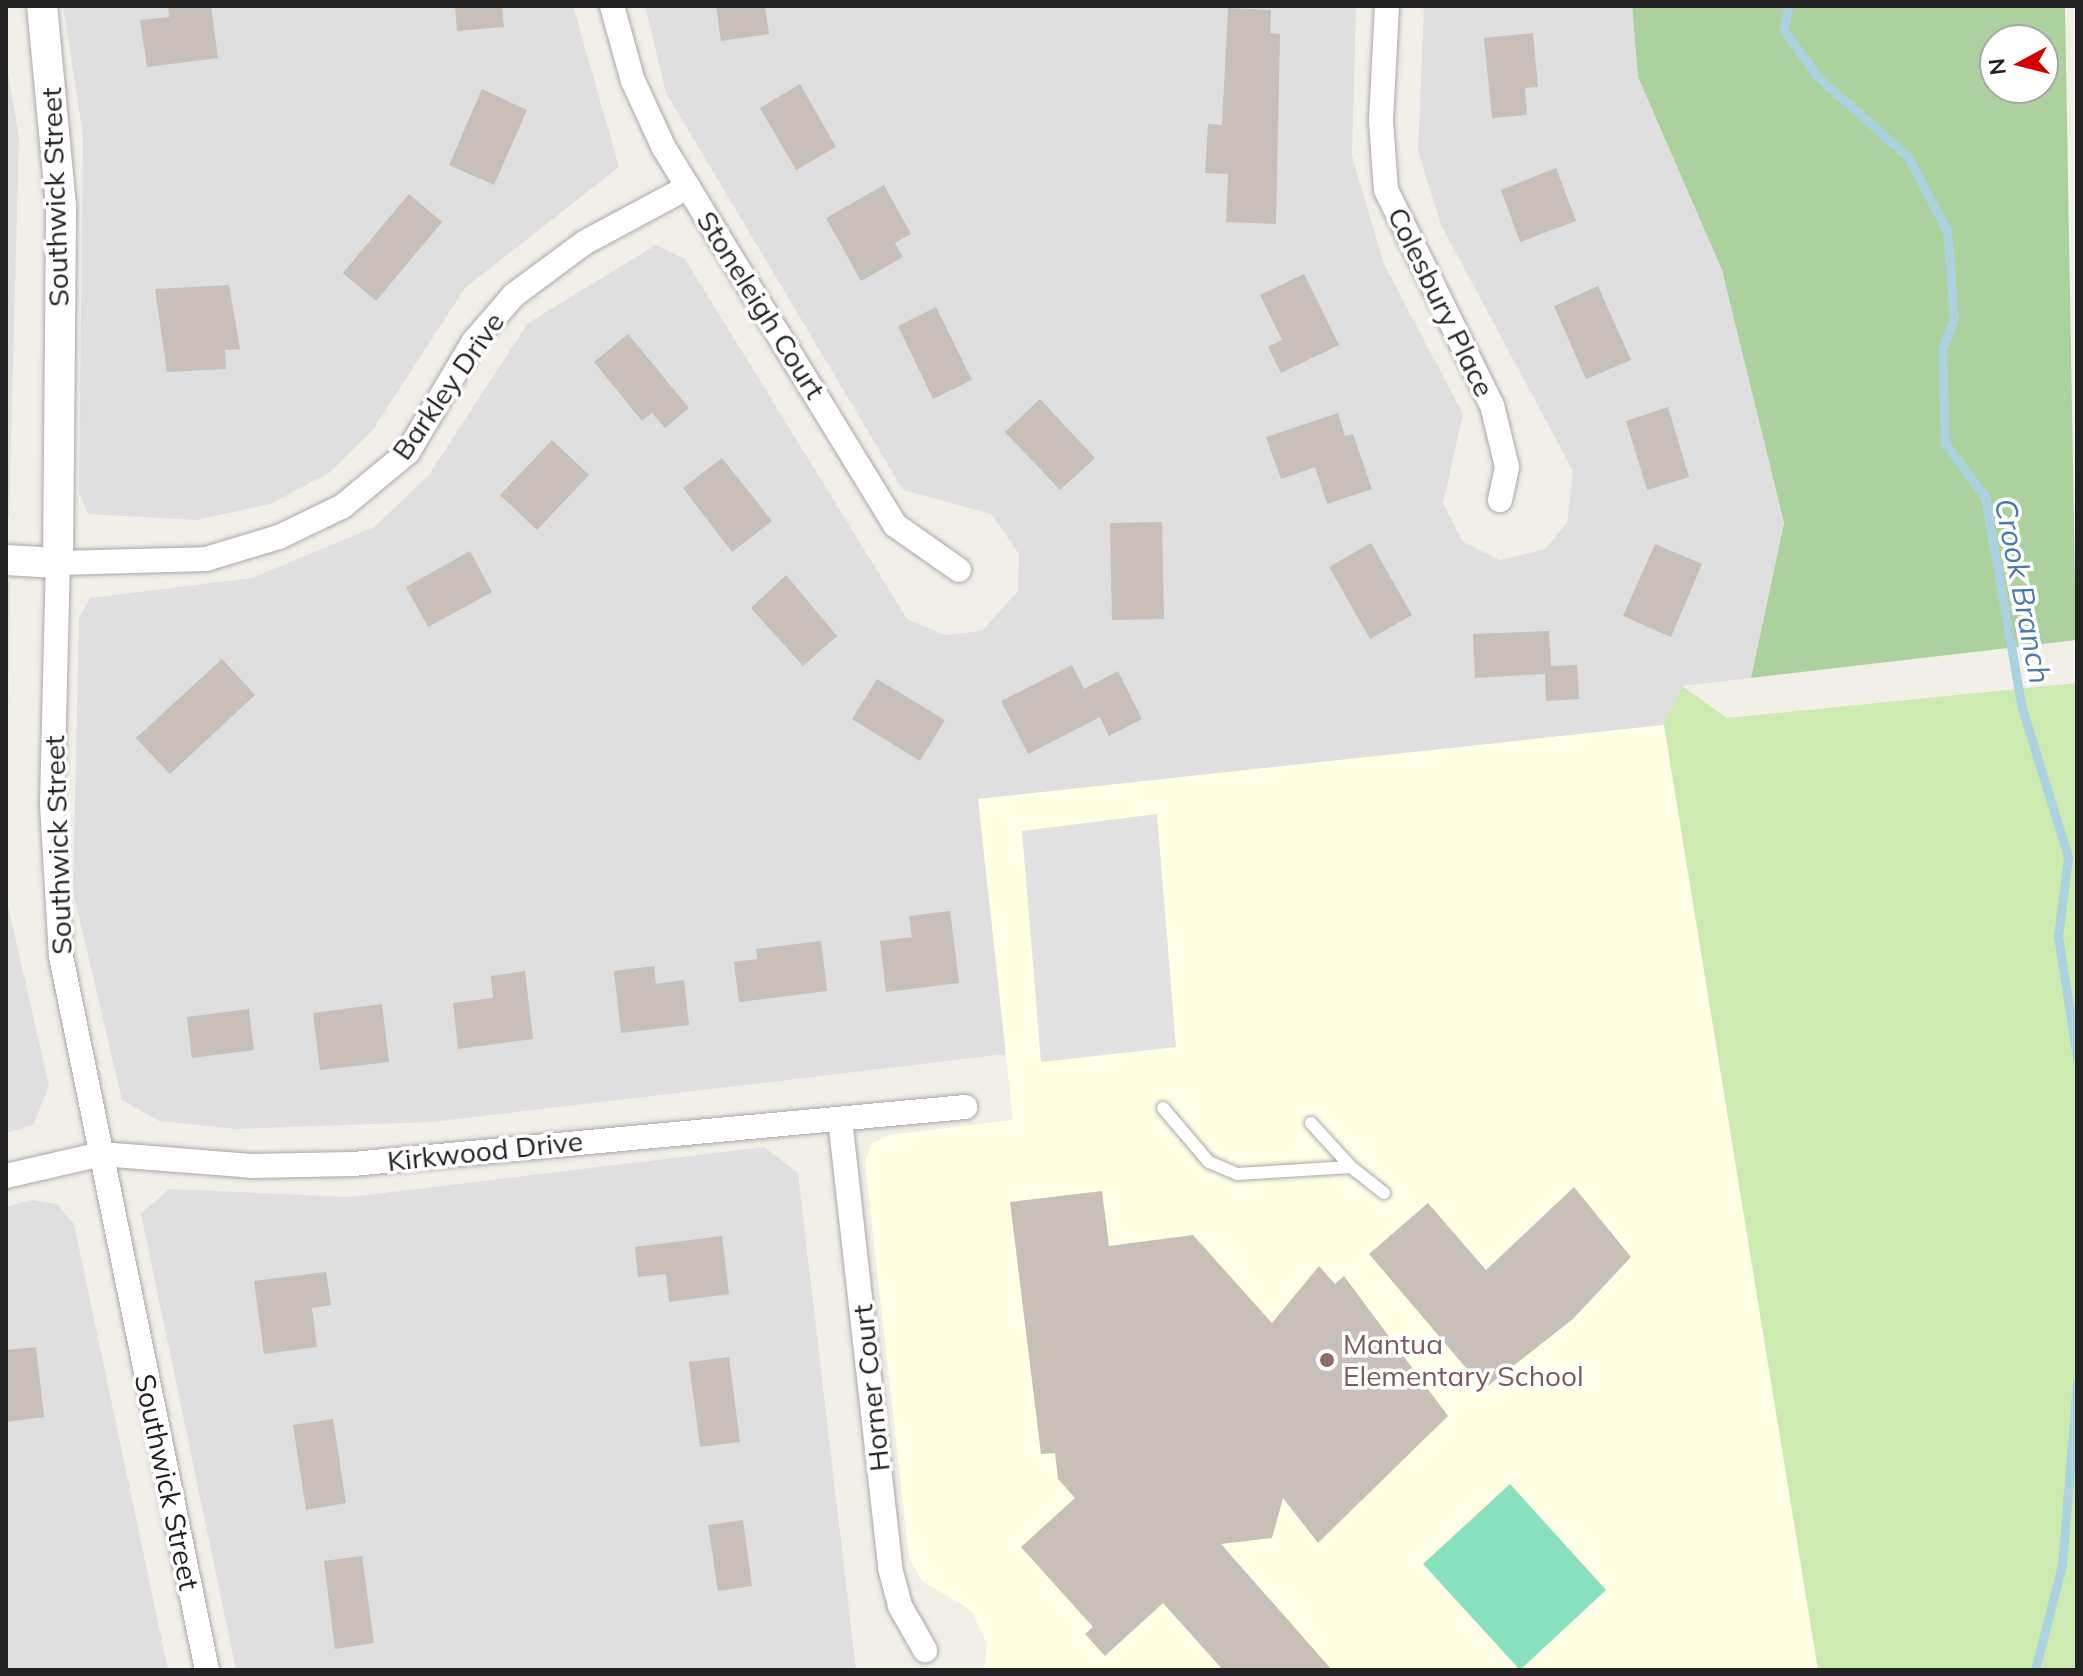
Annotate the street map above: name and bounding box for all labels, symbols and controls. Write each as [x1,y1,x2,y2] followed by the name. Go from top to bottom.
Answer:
[1979,24,2059,104] north arrow
[1982,57,2012,77] text: N
[34,87,76,307] street label: Southwick Street
[1381,202,1501,402] street label: Colesbury Place
[690,205,832,405] street label: Stoneleigh Court
[385,306,511,466] street label: Barkley Drive
[1987,495,2059,687] water label: Crook Branch
[37,735,79,955] street label: Southwick Street
[386,1124,584,1178] street label: Kirkwood Drive
[846,1303,896,1473] street label: Horner Court
[1343,1327,1584,1393] place label: Mantua Elementary School
[1318,1351,1336,1369] marker: Mantua Elementary School
[128,1371,206,1593] street label: Southwick Street

